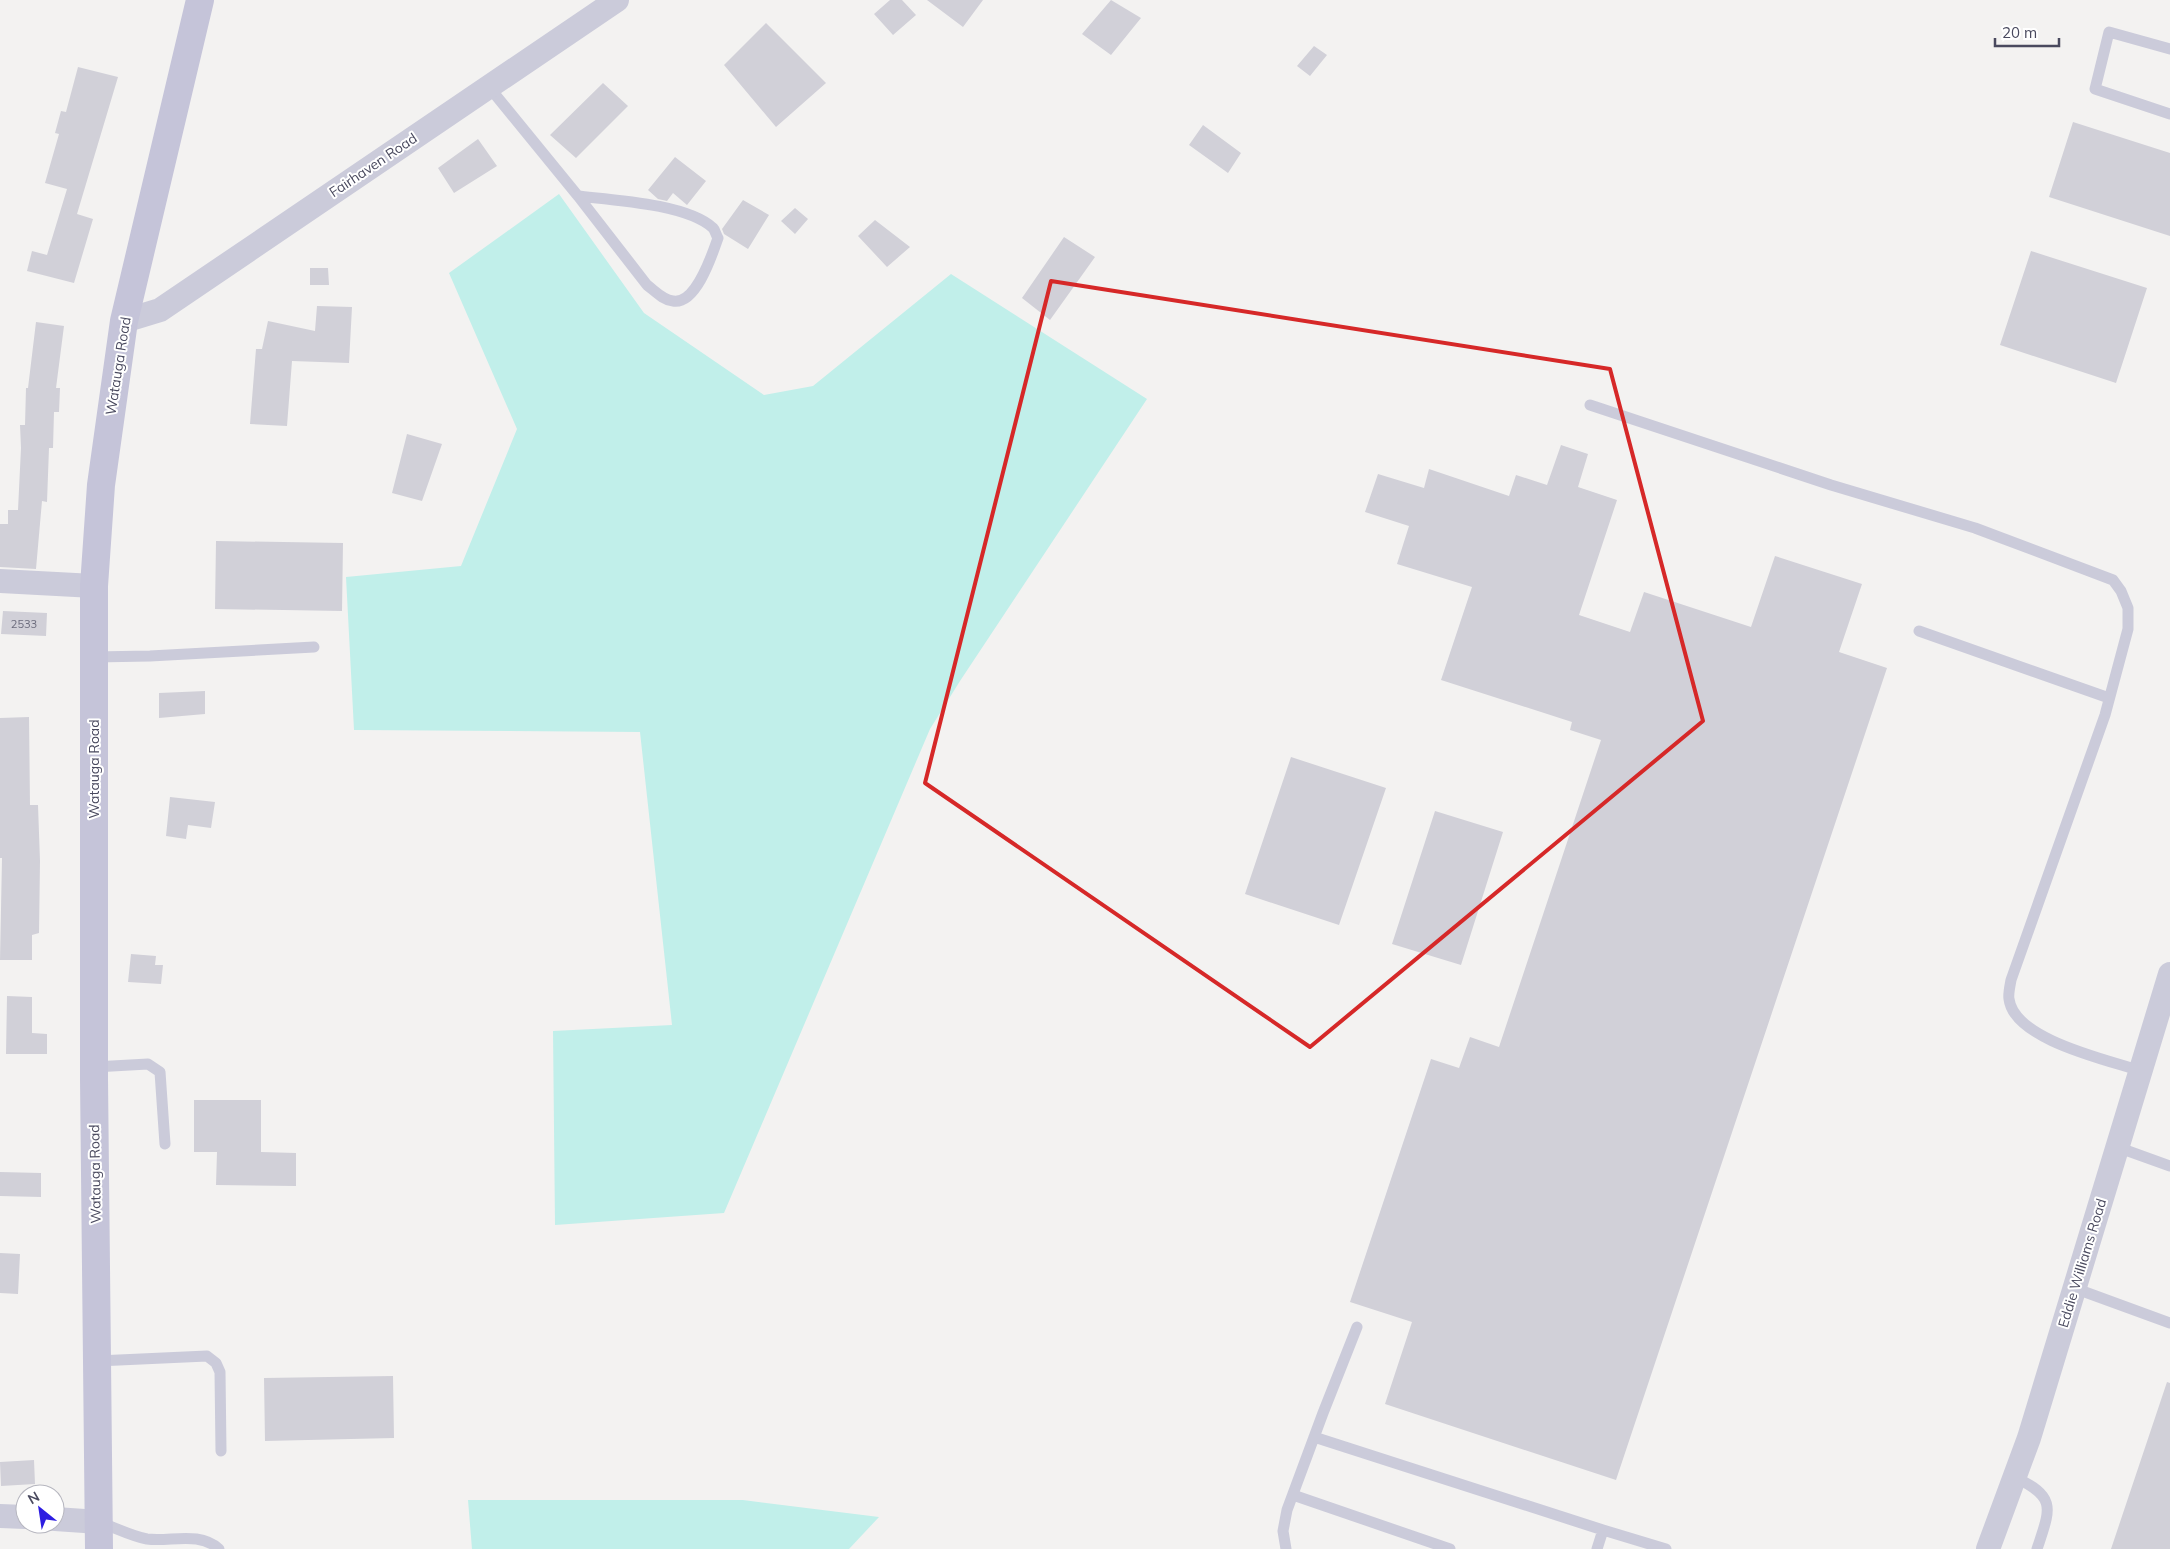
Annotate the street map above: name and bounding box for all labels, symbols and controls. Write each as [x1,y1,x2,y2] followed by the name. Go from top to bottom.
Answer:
[1995,15,2059,47] scale bar
[2002,23,2037,42] text: 20 m
[326,129,420,201] street label: Fairhaven Road
[101,316,135,416] street label: Watauga Road
[11,617,37,631] house number: 2533
[85,719,103,819] street label: Watauga Road
[85,1124,105,1224] street label: Watauga Road
[2054,1196,2110,1330] street label: Eddie Williams Road
[15,1484,65,1534] north arrow
[24,1487,43,1508] text: N

